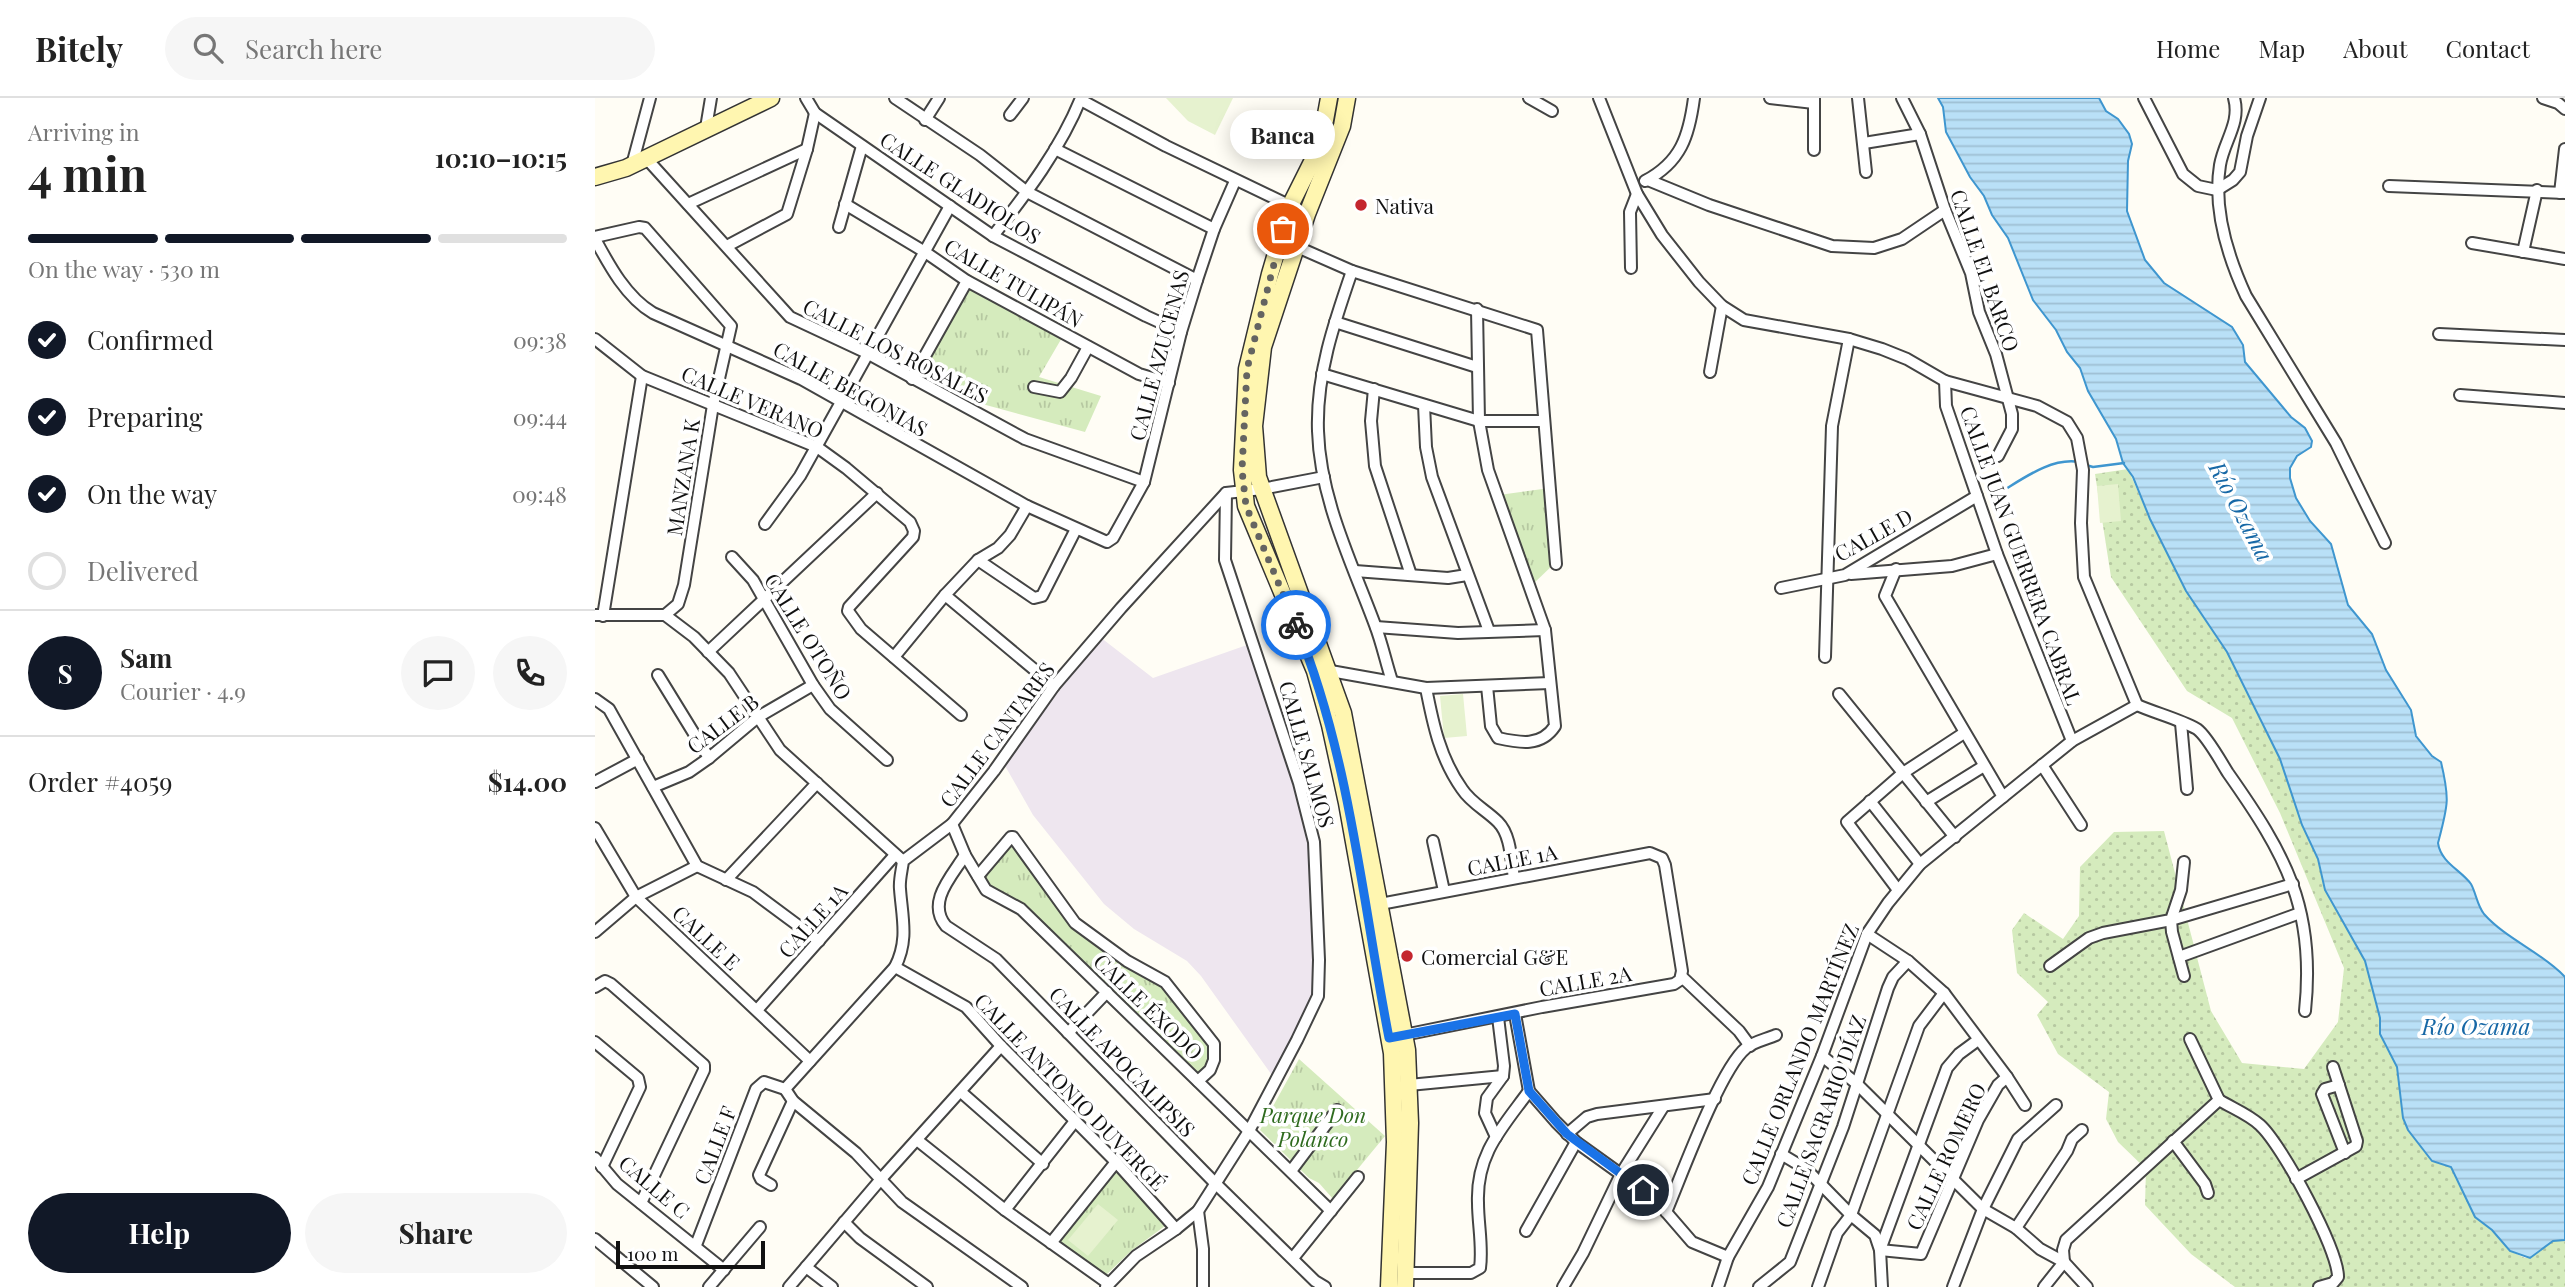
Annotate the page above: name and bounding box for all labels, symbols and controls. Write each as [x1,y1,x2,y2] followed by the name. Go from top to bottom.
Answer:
[165,17,655,80] search box
[35,26,123,70] text: Bitely
[189,29,227,67] icon: search
[245,31,383,66] text: Search here
[2156,32,2220,64] text: Home
[2258,32,2305,64] text: Map
[2343,32,2407,64] text: About
[2445,32,2530,64] text: Contact
[1231,110,1335,159] callout: Banca
[28,116,140,147] text: Arriving in
[1250,119,1315,150] text: Banca
[875,124,1047,250] street label: CALLE GLADIOLOS
[435,140,567,175] text: 10:10–10:15
[28,142,147,204] text: 4 min
[1945,185,2027,355] street label: CALLE EL BARCO
[1375,191,1435,219] place label: Nativa
[1353,197,1369,213] marker: Nativa
[1253,199,1313,259] pin
[1264,210,1302,248] icon: bag
[940,231,1088,333] street label: CALLE TULIPÁN
[28,253,220,284] text: On the way · 530 m
[1122,267,1194,443] street label: CALLE AZUCENAS
[799,291,993,409] street label: CALLE LOS ROSALES
[28,321,66,359] icon: check
[87,322,214,357] text: Confirmed
[513,324,567,355] text: 09:38
[769,334,933,442] street label: CALLE BEGONIAS
[678,358,828,444] street label: CALLE VERANO
[28,398,66,436] icon: check
[87,399,203,434] text: Preparing
[513,401,567,432] text: 09:44
[1955,402,2089,708] street label: CALLE JUAN GUERRERA CABRAL
[659,416,705,538] street label: MANZANA K
[2202,455,2281,566] water label: Río Ozama
[28,475,66,513] icon: check
[87,476,217,511] text: On the way
[512,478,567,509] text: 09:48
[1829,501,1917,567] street label: CALLE D
[87,553,199,588] text: Delivered
[759,567,859,705] street label: CALLE OTOÑO
[1261,590,1331,660] courier
[1277,606,1315,644] icon: bike
[401,636,475,710] button: chat
[493,636,567,710] button: phone
[120,640,172,675] text: Sam
[57,656,73,691] text: S
[932,656,1060,812] street label: CALLE CANTARES
[120,675,246,706] text: Courier · 4.9
[1274,677,1342,831] street label: CALLE SALMOS
[680,687,764,759] street label: CALLE B
[28,764,173,799] text: Order #4059
[488,764,567,799] text: $14.00
[1465,836,1560,881] street label: CALLE 1A
[771,876,853,963] street label: CALLE 1A
[667,899,747,975] street label: CALLE E
[1734,919,1864,1189] street label: CALLE ORLANDO MARTÍNEZ
[1421,942,1568,970] place label: Comercial G&E
[1088,947,1210,1065] street label: CALLE ÉXODO
[1399,948,1415,964] marker: Comercial G&E
[1537,958,1634,1002] street label: CALLE 2A
[1044,980,1202,1142] street label: CALLE APOCALIPSIS
[969,986,1173,1196] street label: CALLE ANTONIO DUVERGÉ
[2421,1010,2530,1041] water label: Río Ozama
[1768,1011,1872,1231] street label: CALLE SAGRARIO DÍAZ
[1899,1078,1991,1234] street label: CALLE ROMERO
[1259,1100,1366,1152] park label: Parque Don Polanco
[686,1102,742,1188] street label: CALLE F
[614,1148,696,1224] street label: CALLE C
[1613,1160,1673,1220] pin
[1624,1171,1662,1209] icon: home
[28,1193,291,1273] button: Help
[305,1193,567,1273] button: Share
[616,1238,765,1270] scale bar
[627,1240,678,1266] text: 100 m

